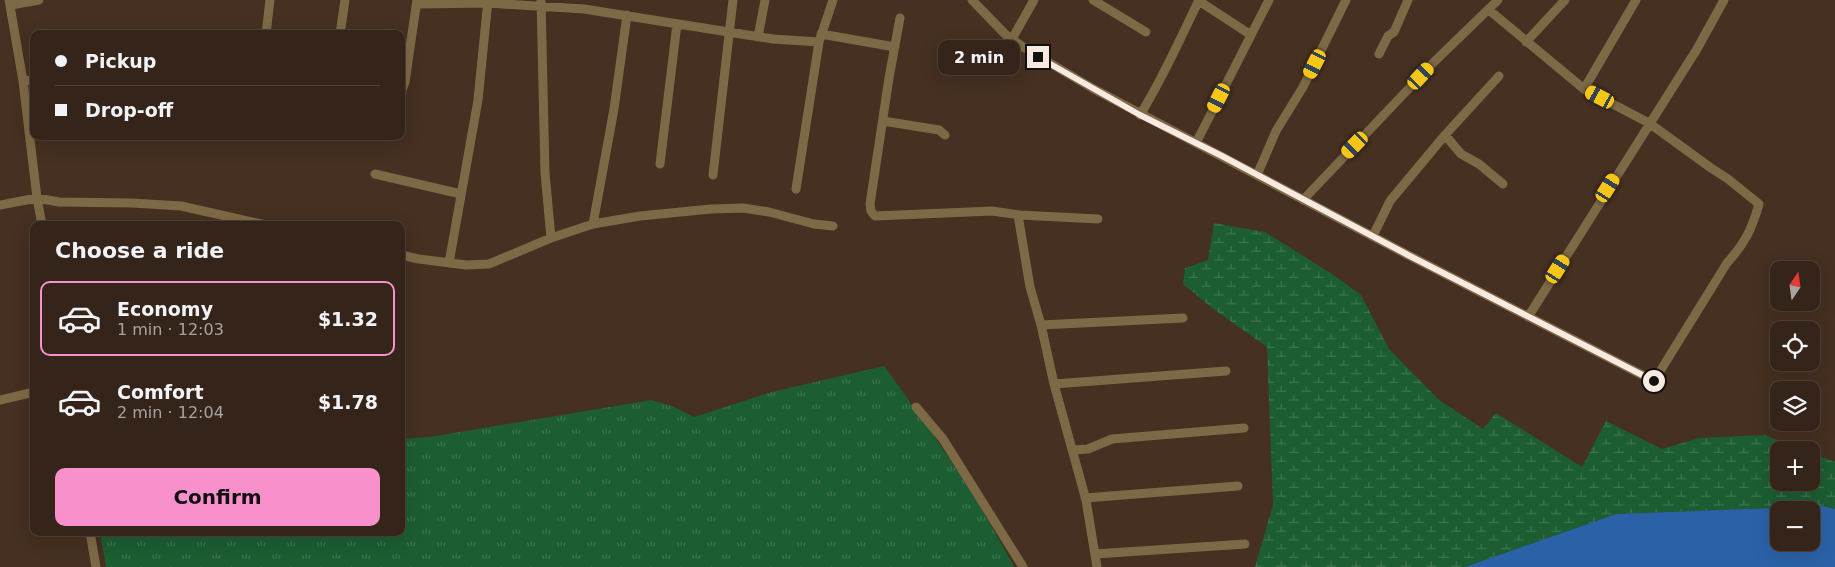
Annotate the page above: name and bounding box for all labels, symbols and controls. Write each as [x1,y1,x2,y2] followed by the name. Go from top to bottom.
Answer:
[938,40,1020,74] callout: 2 min
[1027,46,1049,68] route end
[1301,47,1328,81] car
[954,48,1004,67] text: 2 min
[85,50,156,72] text: Pickup
[1405,60,1436,92] car
[1205,81,1232,115] car
[1583,83,1616,111] car
[85,99,173,121] text: Drop-off
[1339,129,1370,161] car
[1593,171,1622,205] car
[55,238,224,263] text: Choose a ride
[1543,252,1572,286] car
[1770,261,1820,311] north arrow
[1770,261,1820,551] map controls
[57,296,102,341] icon: car
[117,298,213,320] text: Economy
[318,308,378,330] text: $1.32
[117,320,224,339] text: 1 min · 12:03
[1770,321,1820,371] button: locate
[1643,370,1665,392] route start
[57,379,102,424] icon: car
[117,381,204,403] text: Comfort
[1770,381,1820,431] button: layers
[318,391,378,413] text: $1.78
[117,403,224,422] text: 2 min · 12:04
[1770,441,1820,491] button: +
[55,468,380,526] button: Confirm
[1770,501,1820,551] button: −

